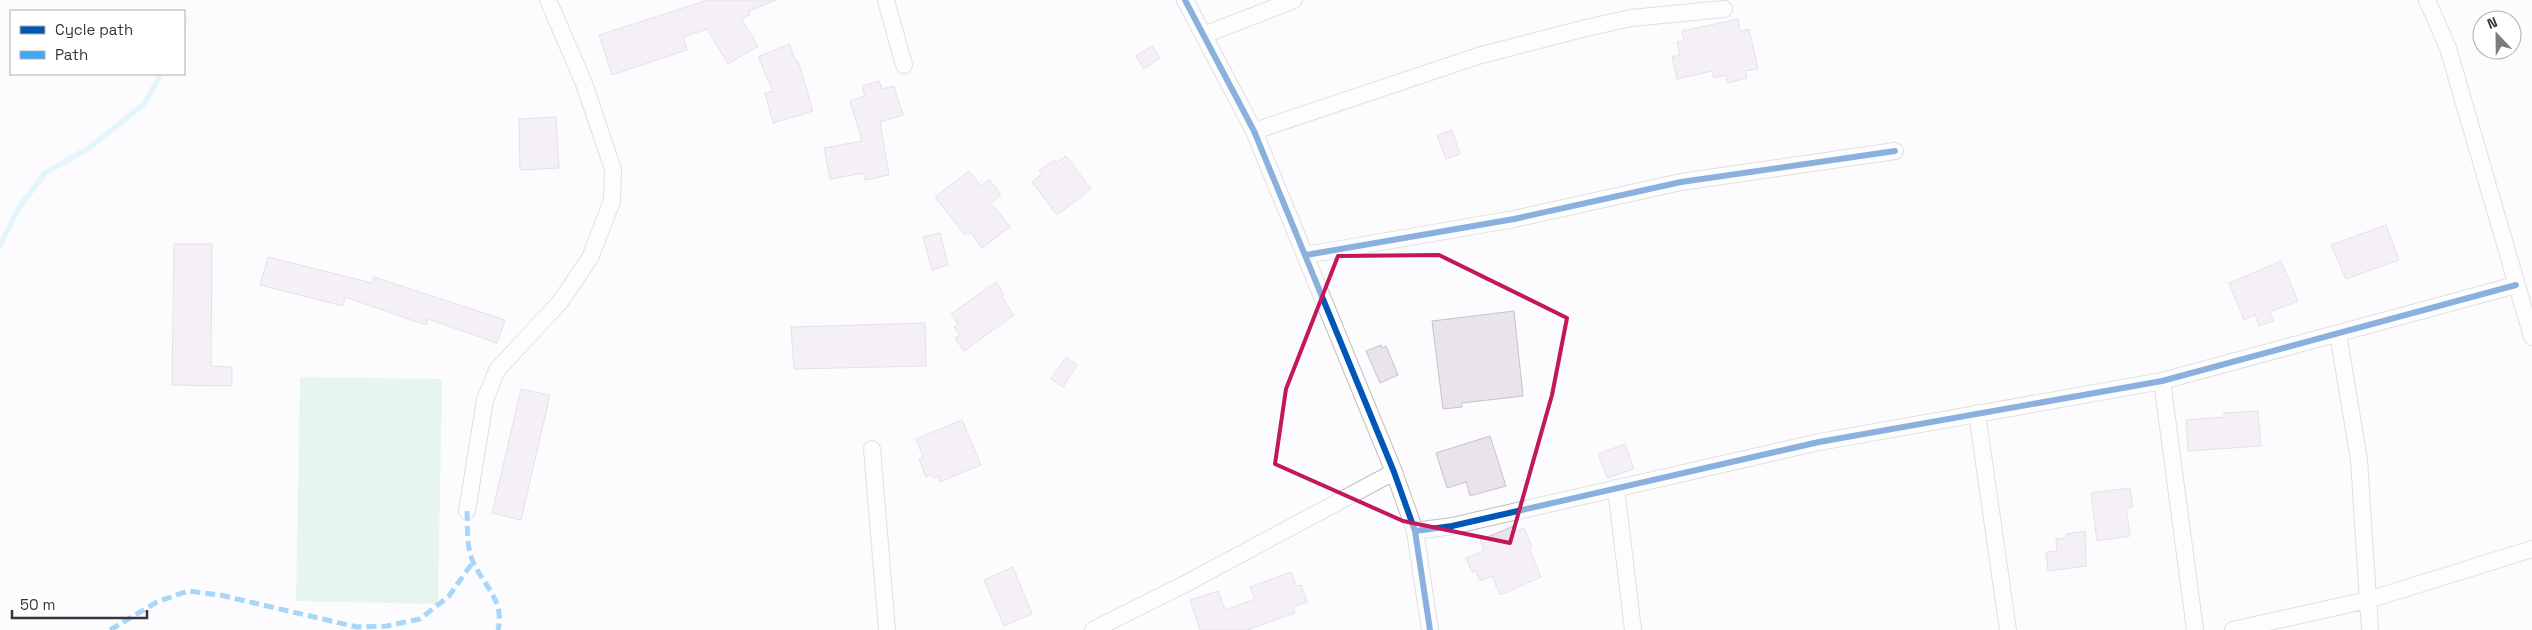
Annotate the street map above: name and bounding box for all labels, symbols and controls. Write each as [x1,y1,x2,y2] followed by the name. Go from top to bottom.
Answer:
[10,10,185,75] legend
[2472,10,2522,60] north arrow
[2484,13,2500,33] text: N
[55,20,133,39] text: Cycle path
[55,45,88,64] text: Path
[12,588,148,620] scale bar
[20,595,55,614] text: 50 m

